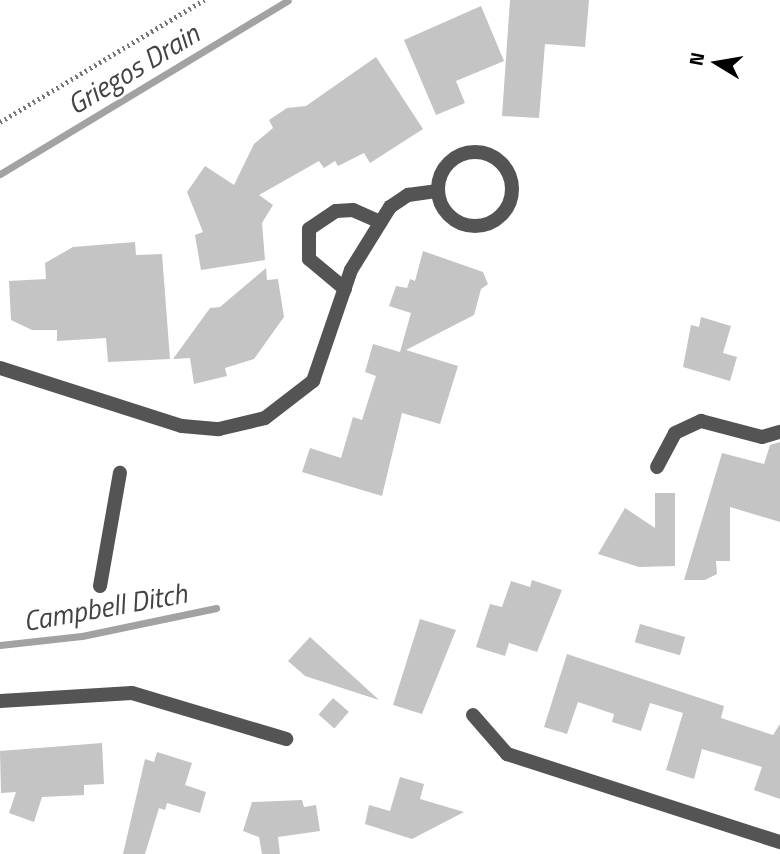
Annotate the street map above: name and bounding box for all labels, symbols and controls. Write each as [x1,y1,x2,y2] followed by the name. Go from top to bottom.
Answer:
[61,17,205,121] water label: Griegos Drain
[682,28,752,98] north arrow
[680,50,711,68] text: N
[21,576,189,638] water label: Campbell Ditch

